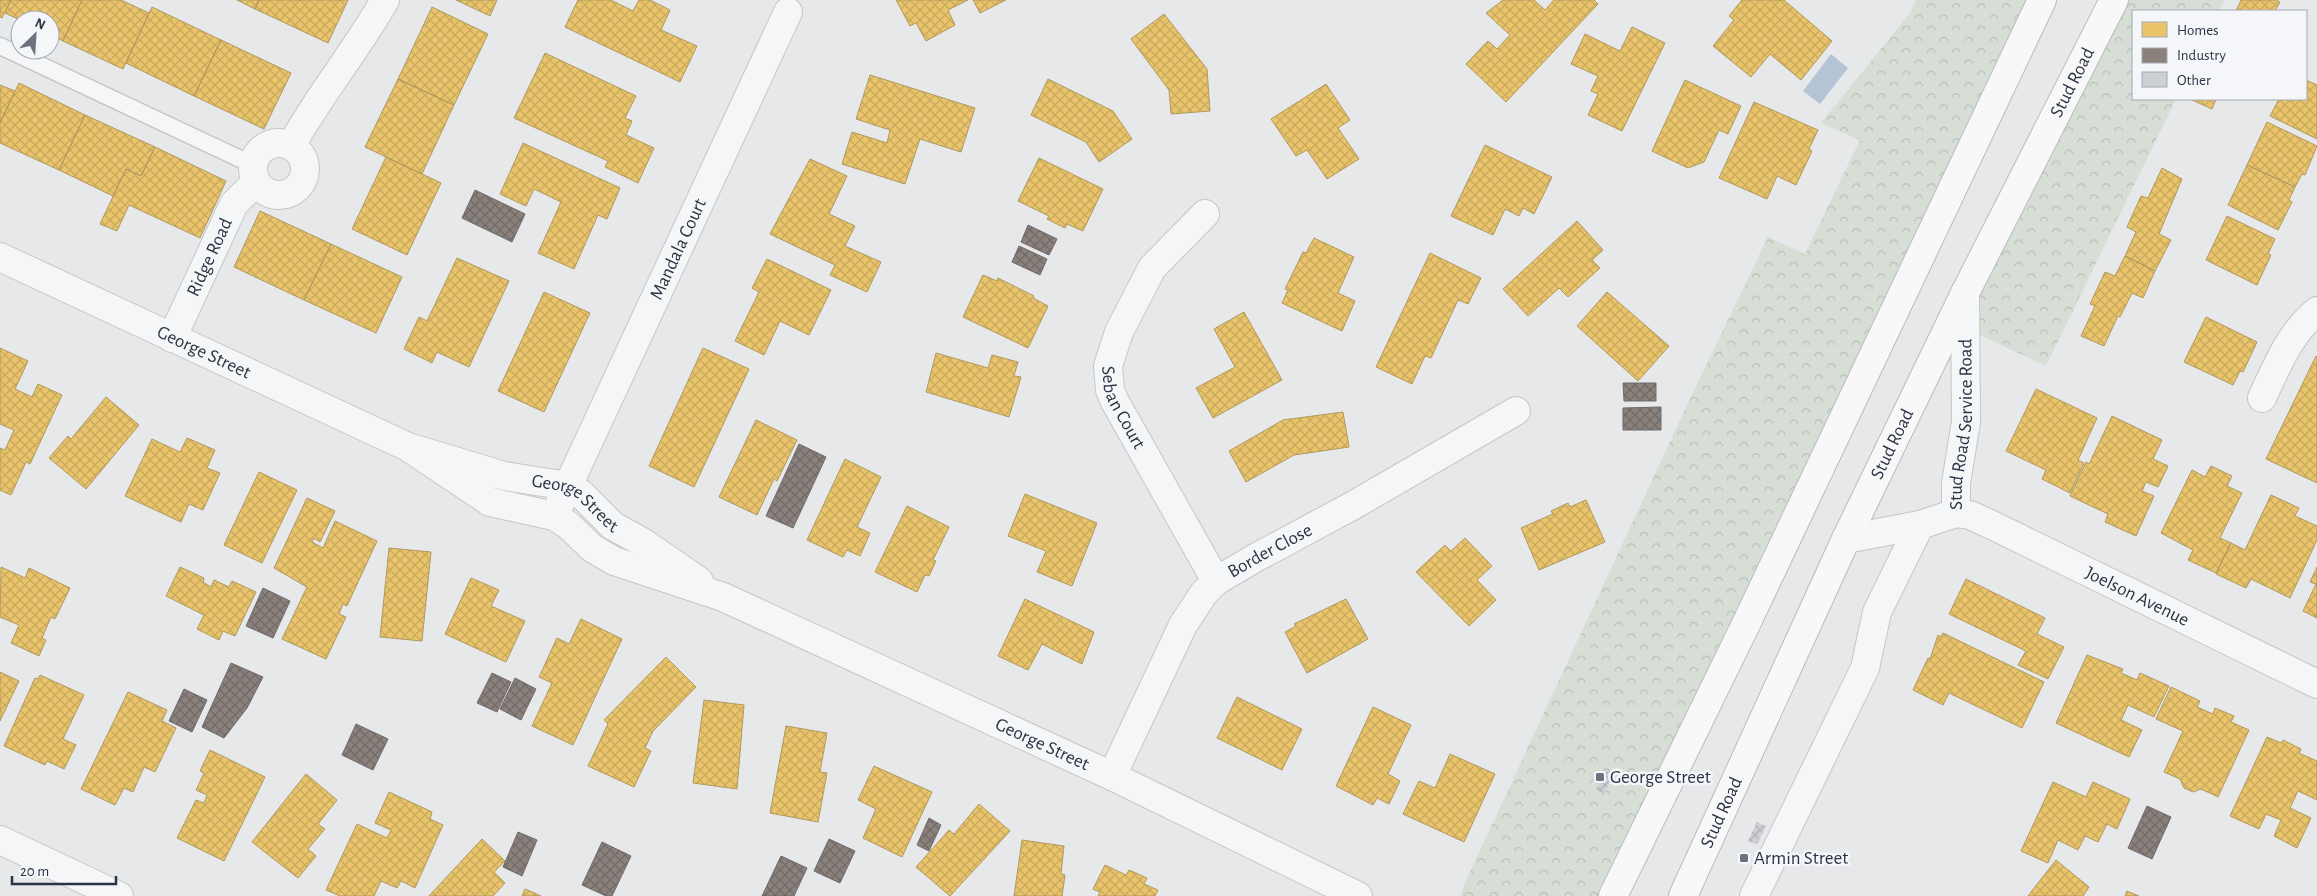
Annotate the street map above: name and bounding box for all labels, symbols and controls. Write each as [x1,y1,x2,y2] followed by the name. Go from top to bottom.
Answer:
[10,10,60,60] north arrow
[2132,10,2307,100] legend
[33,16,47,33] text: N
[2177,23,2219,38] text: Homes
[2047,44,2098,120] street label: Stud Road
[2177,48,2226,63] text: Industry
[2177,73,2211,88] text: Other
[646,196,710,302] street label: Mandala Court
[183,215,236,299] street label: Ridge Road
[154,322,254,382] street label: George Street
[1946,338,1976,510] street label: Stud Road Service Road
[1099,365,1149,452] street label: Seban Court
[1867,406,1917,482] street label: Stud Road
[530,471,621,536] street label: George Street
[1225,520,1315,581] street label: Border Close
[2082,563,2192,629] street label: Joelson Avenue
[992,714,1092,774] street label: George Street
[1610,768,1711,787] place label: George Street
[1594,771,1606,783] marker: George Street
[1697,774,1746,851] street label: Stud Road
[1754,849,1848,868] place label: Armin Street
[1738,852,1750,864] marker: Armin Street
[12,854,116,886] scale bar
[20,864,49,879] text: 20 m

